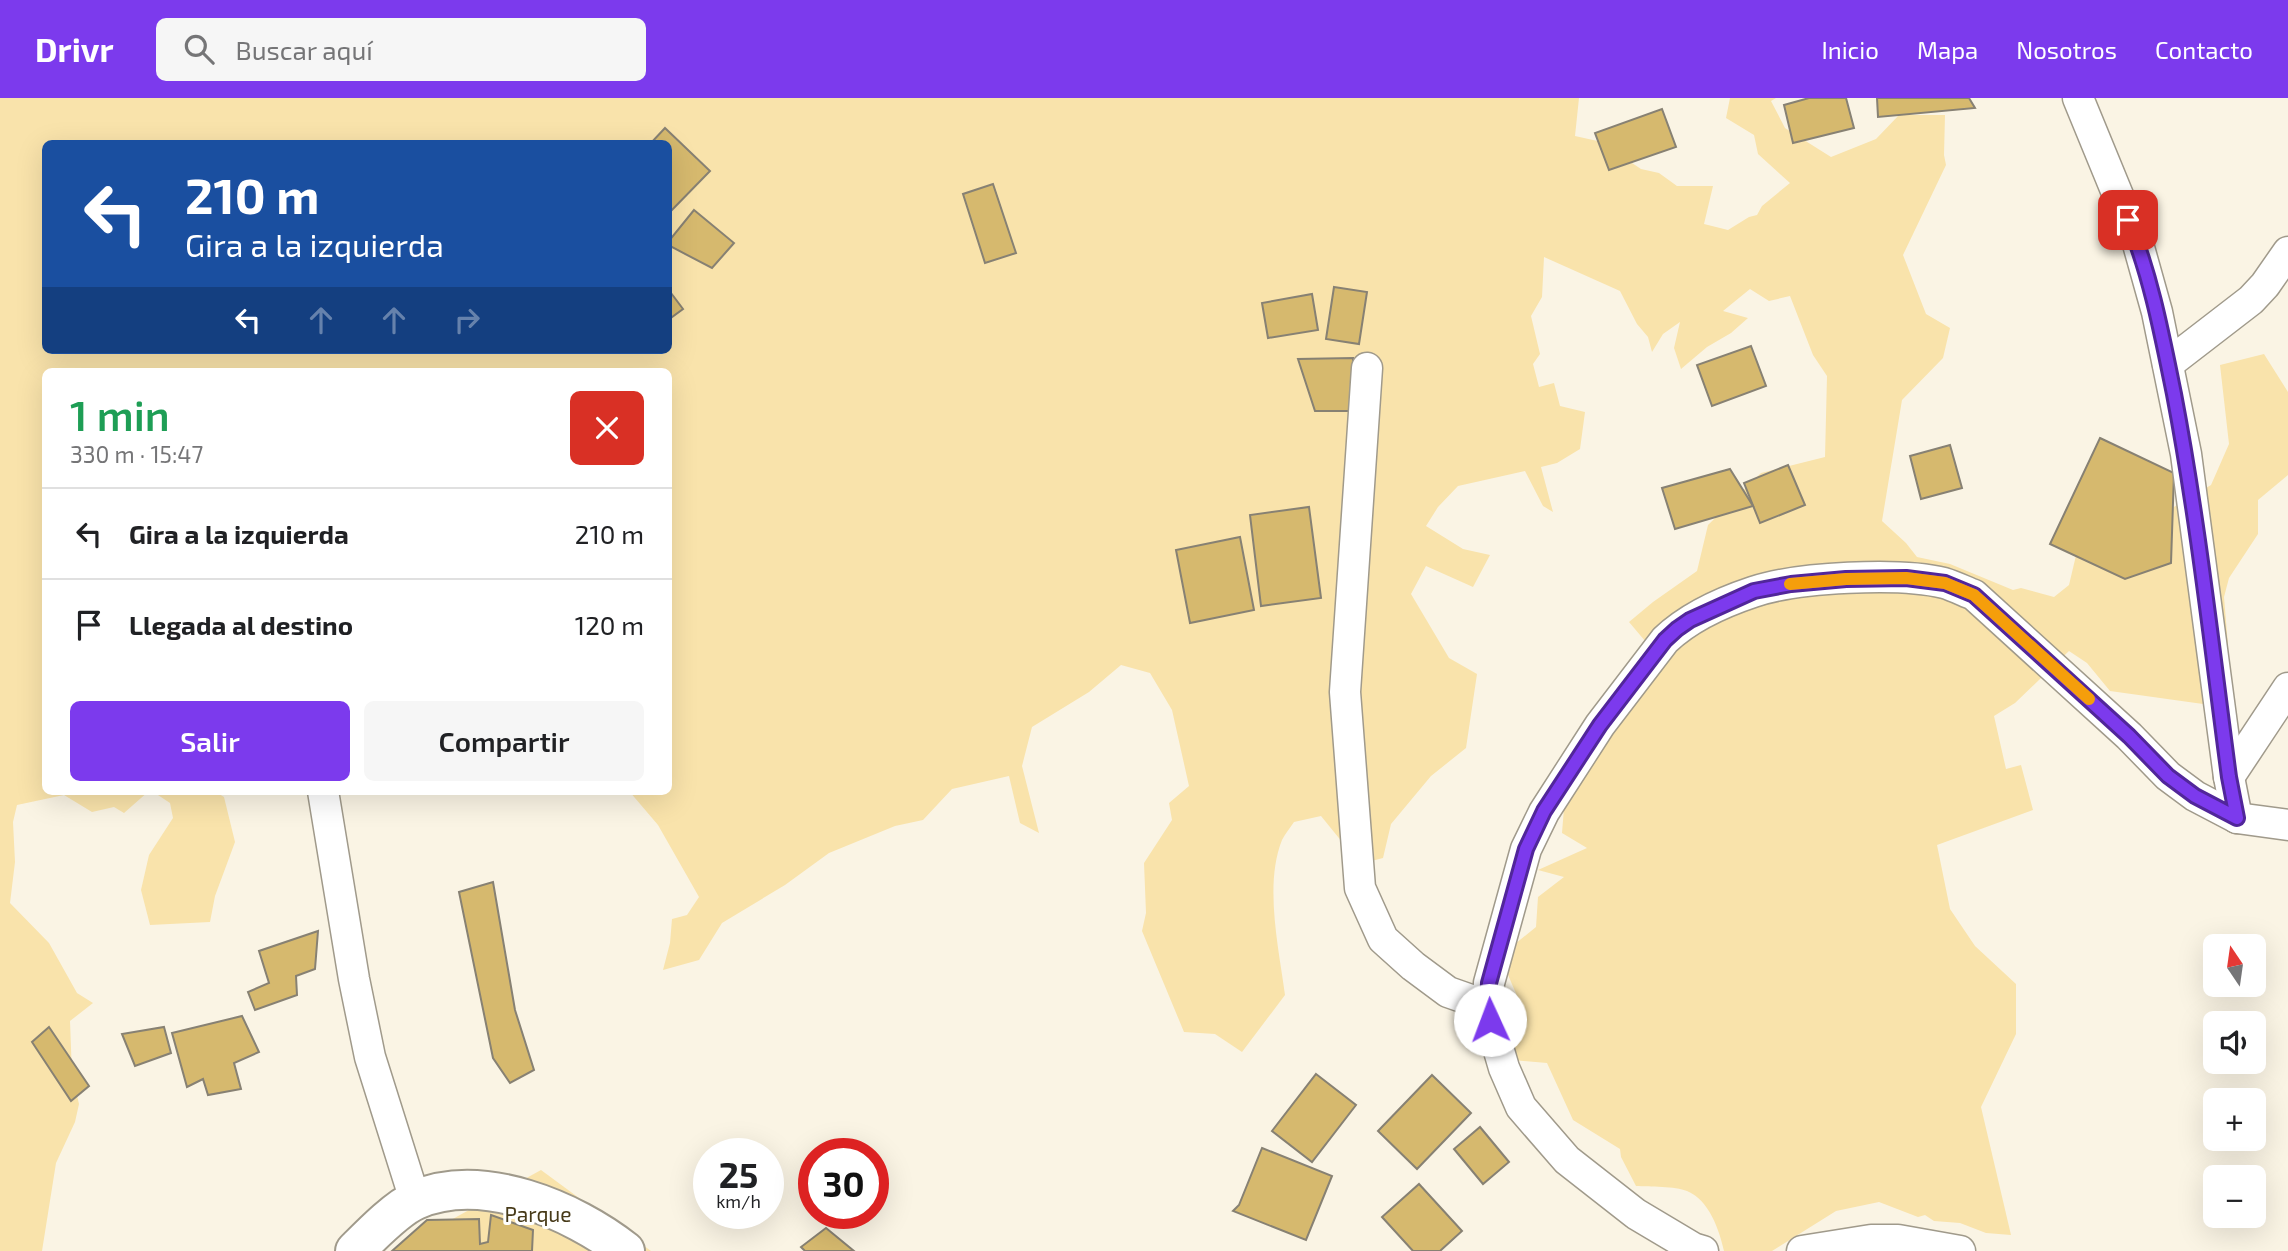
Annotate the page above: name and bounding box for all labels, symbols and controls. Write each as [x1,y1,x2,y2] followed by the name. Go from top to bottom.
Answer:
[156,18,646,81] search box
[35,29,114,69] text: Drivr
[180,30,218,68] icon: search
[236,34,373,65] text: Buscar aquí
[1821,35,1879,64] text: Inicio
[1917,35,1978,64] text: Mapa
[2016,35,2117,64] text: Nosotros
[2155,35,2253,64] text: Contacto
[185,165,319,224] text: 210 m
[70,168,161,259] icon: left
[2098,190,2158,250] pin
[2109,201,2147,239] icon: arrive
[185,225,444,263] text: Gira a la izquierda
[229,301,267,339] icon: left
[302,301,340,339] icon: ahead
[375,301,413,339] icon: ahead
[448,301,486,339] icon: right
[70,389,170,439] text: 1 min
[570,391,644,465] button: close
[70,440,203,468] text: 330 m · 15:47
[70,515,108,553] icon: left
[129,518,349,549] text: Gira a la izquierda
[575,518,644,549] text: 210 m
[70,606,108,644] icon: arrive
[129,609,353,640] text: Llegada al destino
[575,609,644,640] text: 120 m
[70,701,350,781] button: Salir
[364,701,644,781] button: Compartir
[2203,934,2266,998] north arrow
[2203,934,2266,1228] map controls
[1453,983,1527,1057] position arrow
[2203,1011,2266,1074] button: sound
[2203,1088,2266,1151] button: +
[798,1138,889,1229] speed limit sign: 30
[719,1153,758,1195] text: 25
[2203,1165,2266,1228] button: −
[716,1190,761,1212] text: km/h
[504,1201,572,1226] park label: Parque

